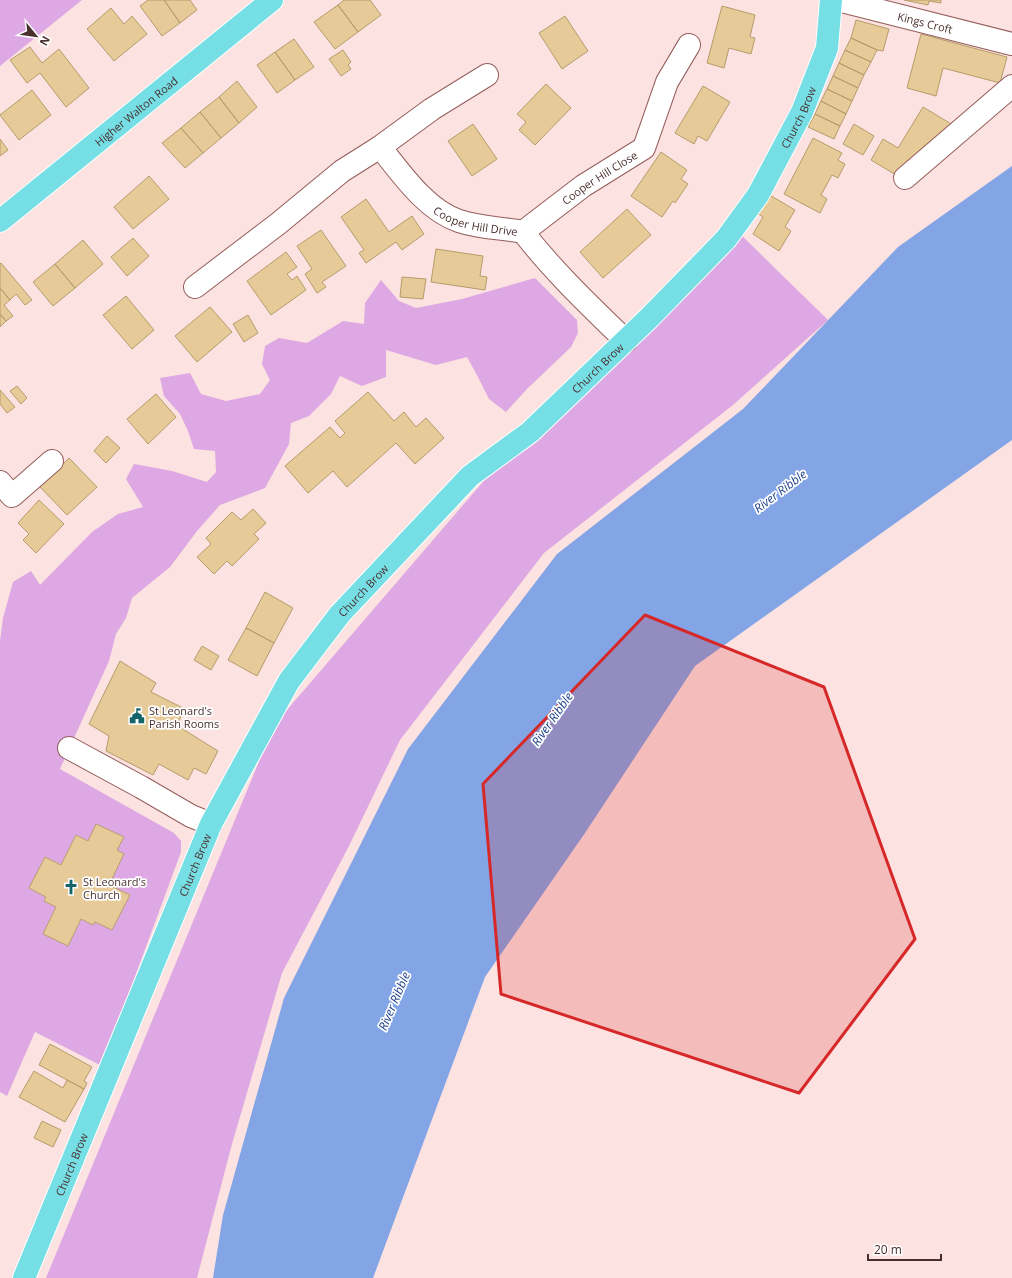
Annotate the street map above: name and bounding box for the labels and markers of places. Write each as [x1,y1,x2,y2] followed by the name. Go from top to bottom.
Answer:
[149,703,219,731] place label: St Leonard's Parish Rooms
[128,707,146,725] public building icon: St Leonard's Parish Rooms
[83,874,146,902] place label: St Leonard's Church
[62,878,80,896] church icon: St Leonard's Church

